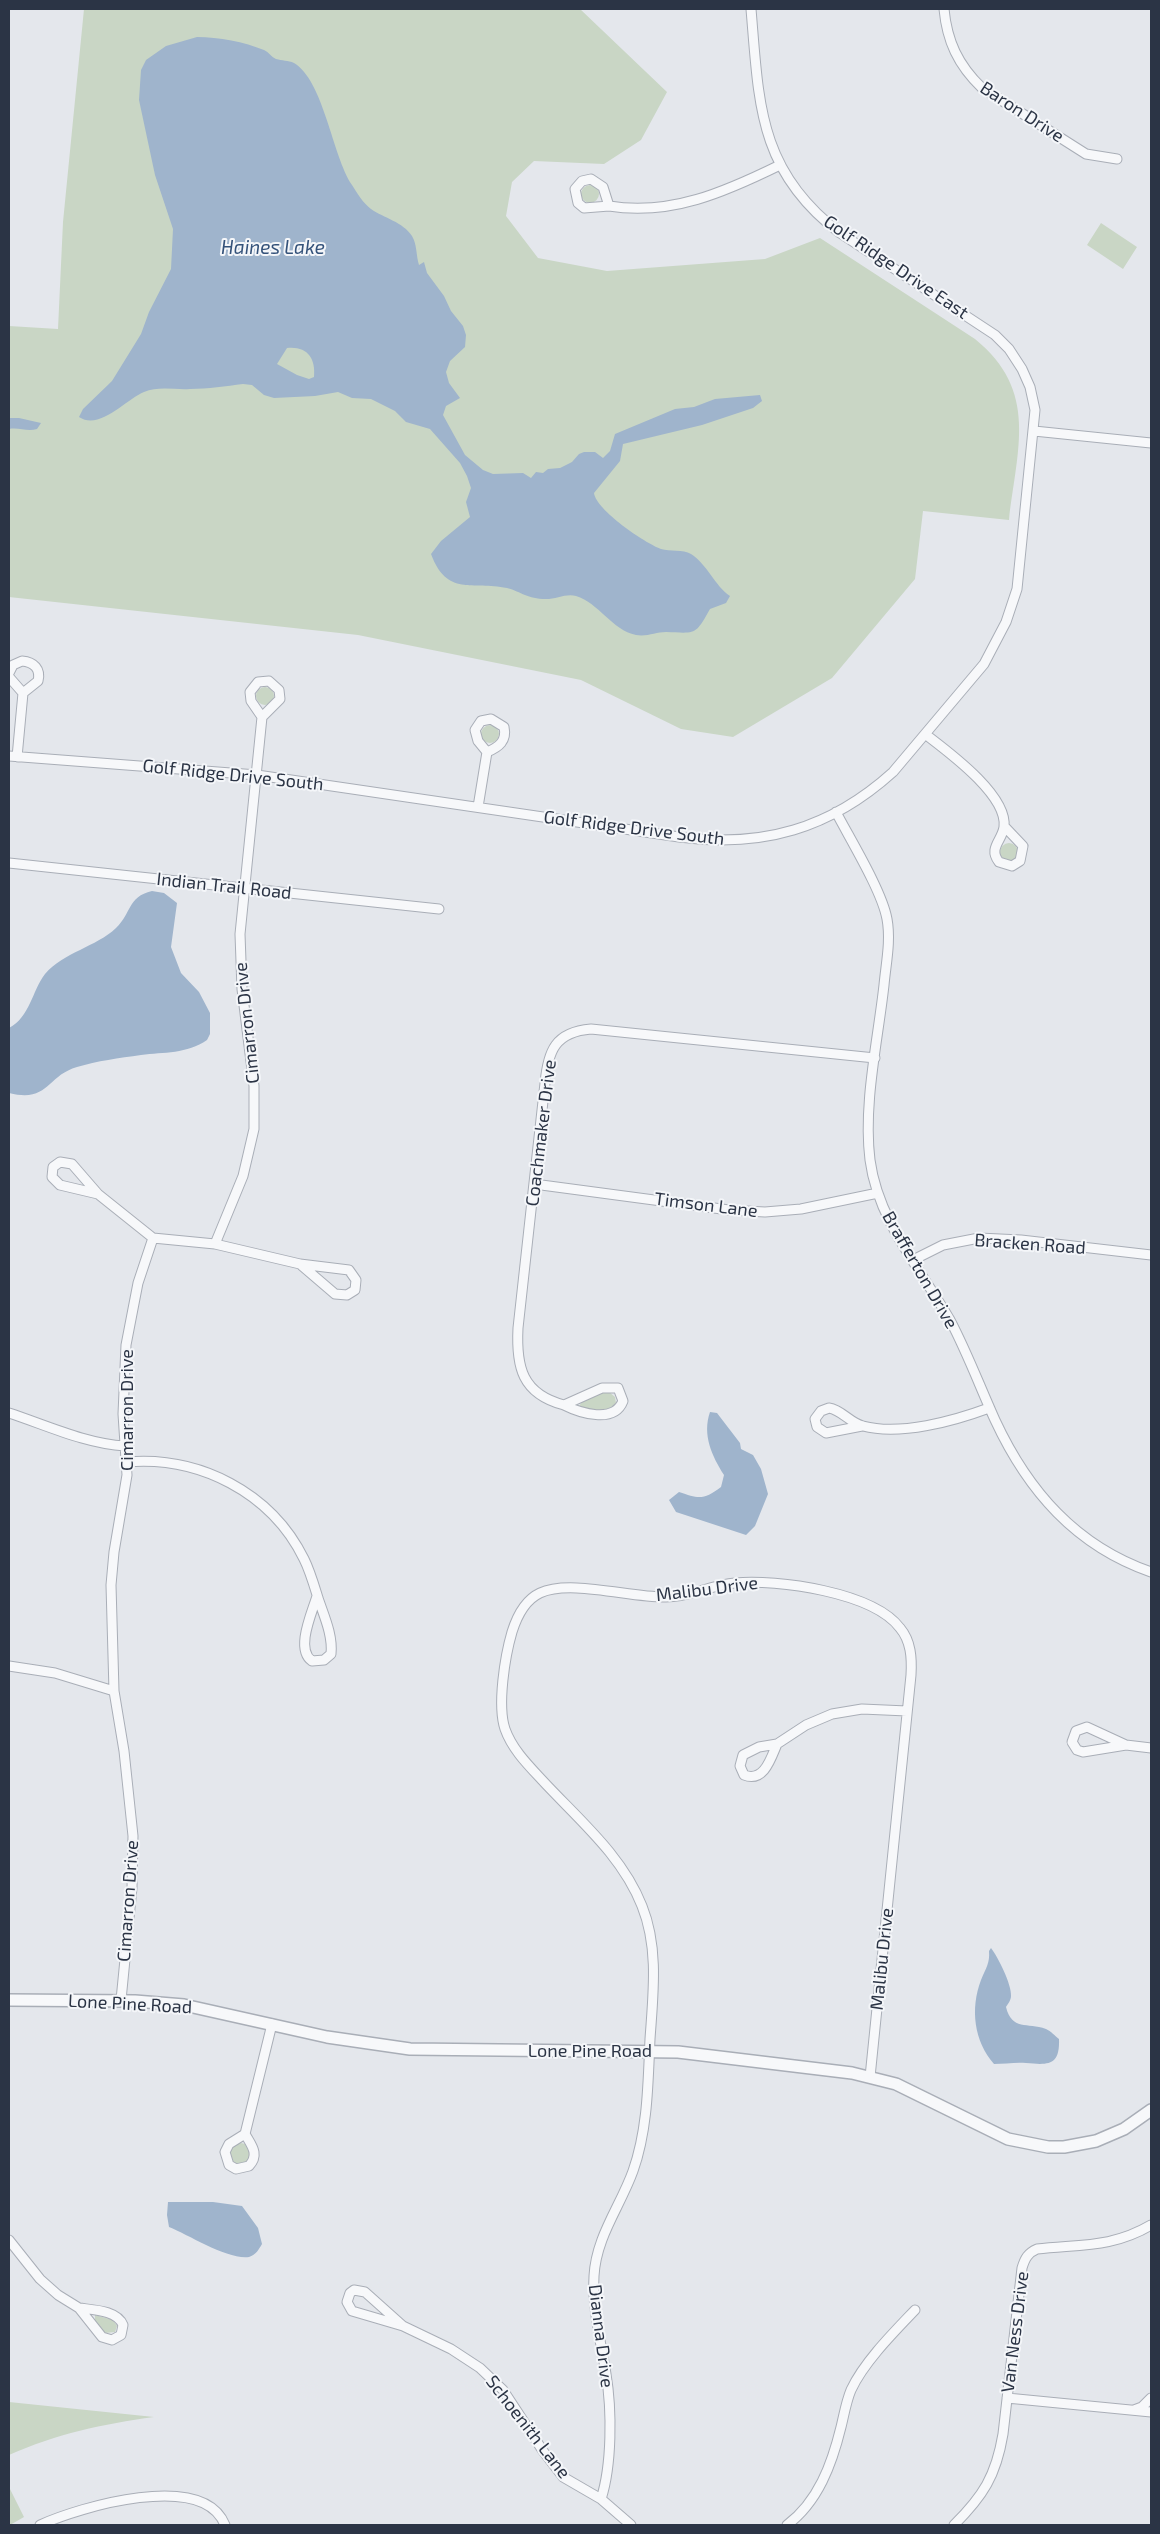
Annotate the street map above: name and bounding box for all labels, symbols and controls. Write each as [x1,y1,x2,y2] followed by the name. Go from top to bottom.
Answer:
[976,77,1068,147] street label: Baron Drive
[820,211,972,323] street label: Golf Ridge Drive East
[221,237,325,259] water label: Haines Lake
[141,755,325,795] street label: Golf Ridge Drive South
[542,806,726,850] street label: Golf Ridge Drive South
[156,868,292,904] street label: Indian Trail Road
[230,961,264,1085] street label: Cimarron Drive
[521,1058,561,1208] street label: Coachmaker Drive
[653,1188,759,1222] street label: Timson Lane
[878,1207,962,1333] street label: Brafferton Drive
[974,1229,1086,1259] street label: Bracken Road
[116,1349,138,1471] street label: Cimarron Drive
[655,1572,759,1606] street label: Malibu Drive
[113,1839,143,1963] street label: Cimarron Drive
[866,1907,898,2011] street label: Malibu Drive
[67,1990,193,2018] street label: Lone Pine Road
[528,2040,652,2062] street label: Lone Pine Road
[997,2270,1033,2394] street label: Van Ness Drive
[584,2283,618,2389] street label: Dianna Drive
[481,2371,575,2483] street label: Schoenith Lane

